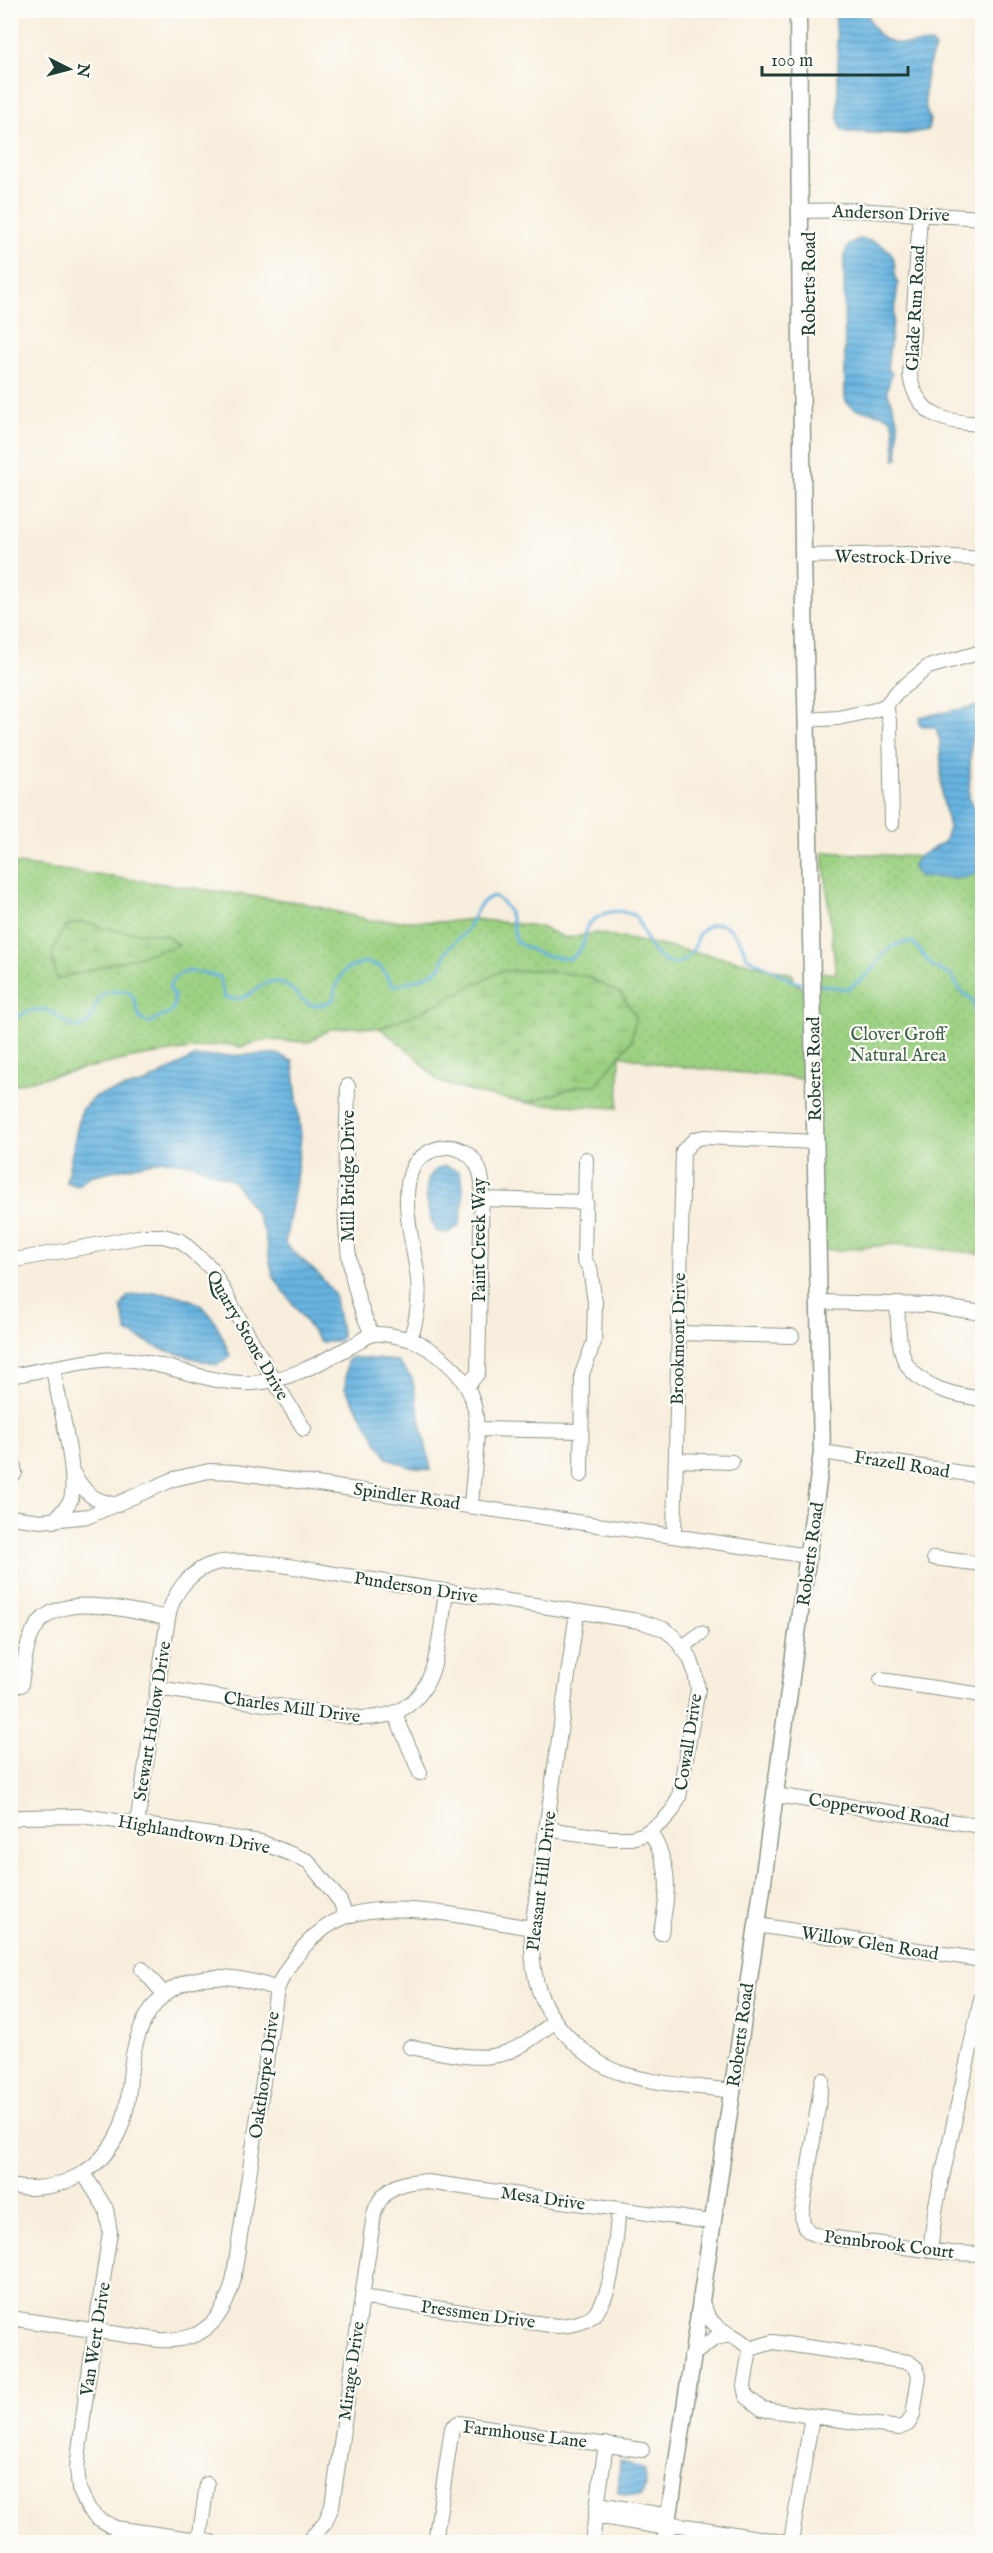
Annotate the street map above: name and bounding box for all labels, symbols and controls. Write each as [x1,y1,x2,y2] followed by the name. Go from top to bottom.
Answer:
[39,39,99,99] north arrow
[762,39,908,77] scale bar
[771,50,813,73] text: 100 m
[71,61,93,78] text: N
[831,201,950,228] street label: Anderson Drive
[799,231,822,336] street label: Roberts Road
[902,244,931,372] street label: Glade Run Road
[835,546,951,571] street label: Westrock Drive
[803,1016,828,1122] street label: Roberts Road
[850,1024,948,1068] park label: Clover Groff Natural Area
[338,1110,361,1242] street label: Mill Bridge Drive
[469,1178,492,1302] street label: Paint Creek Way
[200,1267,293,1405] street label: Quarry Stone Drive
[667,1273,692,1405] street label: Brookmont Drive
[852,1447,952,1484] street label: Frazell Road
[352,1479,462,1516] street label: Spindler Road
[793,1500,830,1608] street label: Roberts Road
[352,1567,479,1610] street label: Punderson Drive
[129,1640,177,1803] street label: Stewart Hollow Drive
[222,1688,362,1729] street label: Charles Mill Drive
[670,1692,708,1792] street label: Cowall Drive
[807,1789,951,1834] street label: Copperwood Road
[522,1810,562,1953] street label: Pleasant Hill Drive
[116,1811,272,1860] street label: Highlandtown Drive
[800,1922,940,1967] street label: Willow Glen Road
[723,1981,760,2089] street label: Roberts Road
[245,2010,286,2140] street label: Oakthorpe Drive
[499,2182,586,2217] street label: Mesa Drive
[822,2226,955,2265] street label: Pennbrook Court
[76,2281,117,2399] street label: Van Wert Drive
[419,2296,537,2335] street label: Pressmen Drive
[334,2320,371,2422] street label: Mirage Drive
[461,2416,588,2455] street label: Farmhouse Lane

